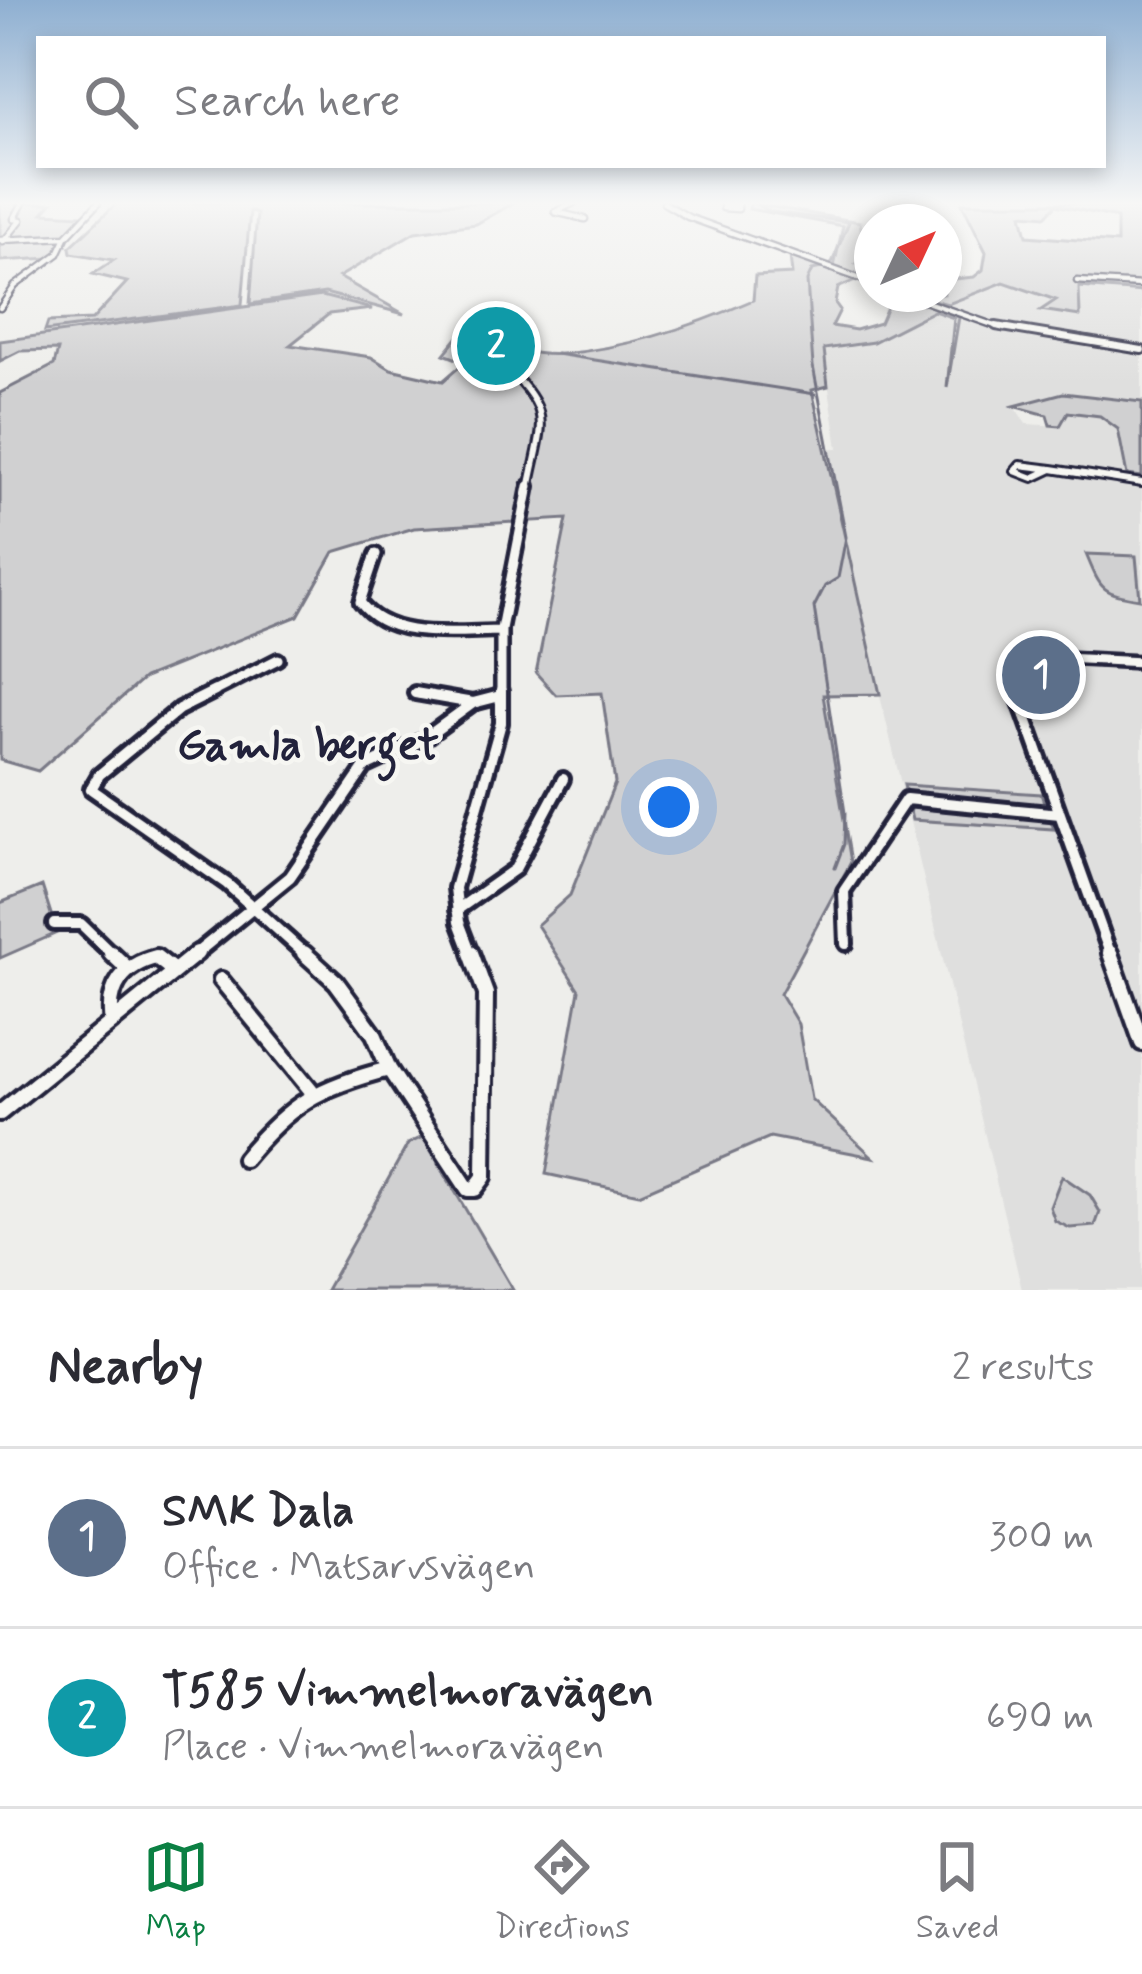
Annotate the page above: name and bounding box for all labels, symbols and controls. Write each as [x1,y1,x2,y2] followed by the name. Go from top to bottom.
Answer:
[36,36,1106,168] search box
[78,69,144,135] icon: search
[174,73,401,132] text: Search here
[854,204,962,312] north arrow
[457,301,535,391] pin: 2
[1002,630,1080,720] pin: 1
[177,717,439,782] district label: Gamla berget
[639,777,699,837] your location
[48,1335,203,1401] text: Nearby
[952,1343,1094,1394] text: 2 results
[162,1483,354,1542] text: SMK Dala
[78,1512,96,1563] text: 1
[989,1512,1094,1563] text: 300 m
[162,1542,535,1593] text: Office · Matsarvsvägen
[162,1663,654,1722] text: T585 Vimmelmoravägen
[77,1692,97,1743] text: 2
[986,1692,1094,1743] text: 690 m
[162,1722,605,1773] text: Place · Vimmelmoravägen
[143,1834,209,1950] tab: Map
[494,1834,630,1950] tab: Directions
[916,1834,999,1950] tab: Saved

